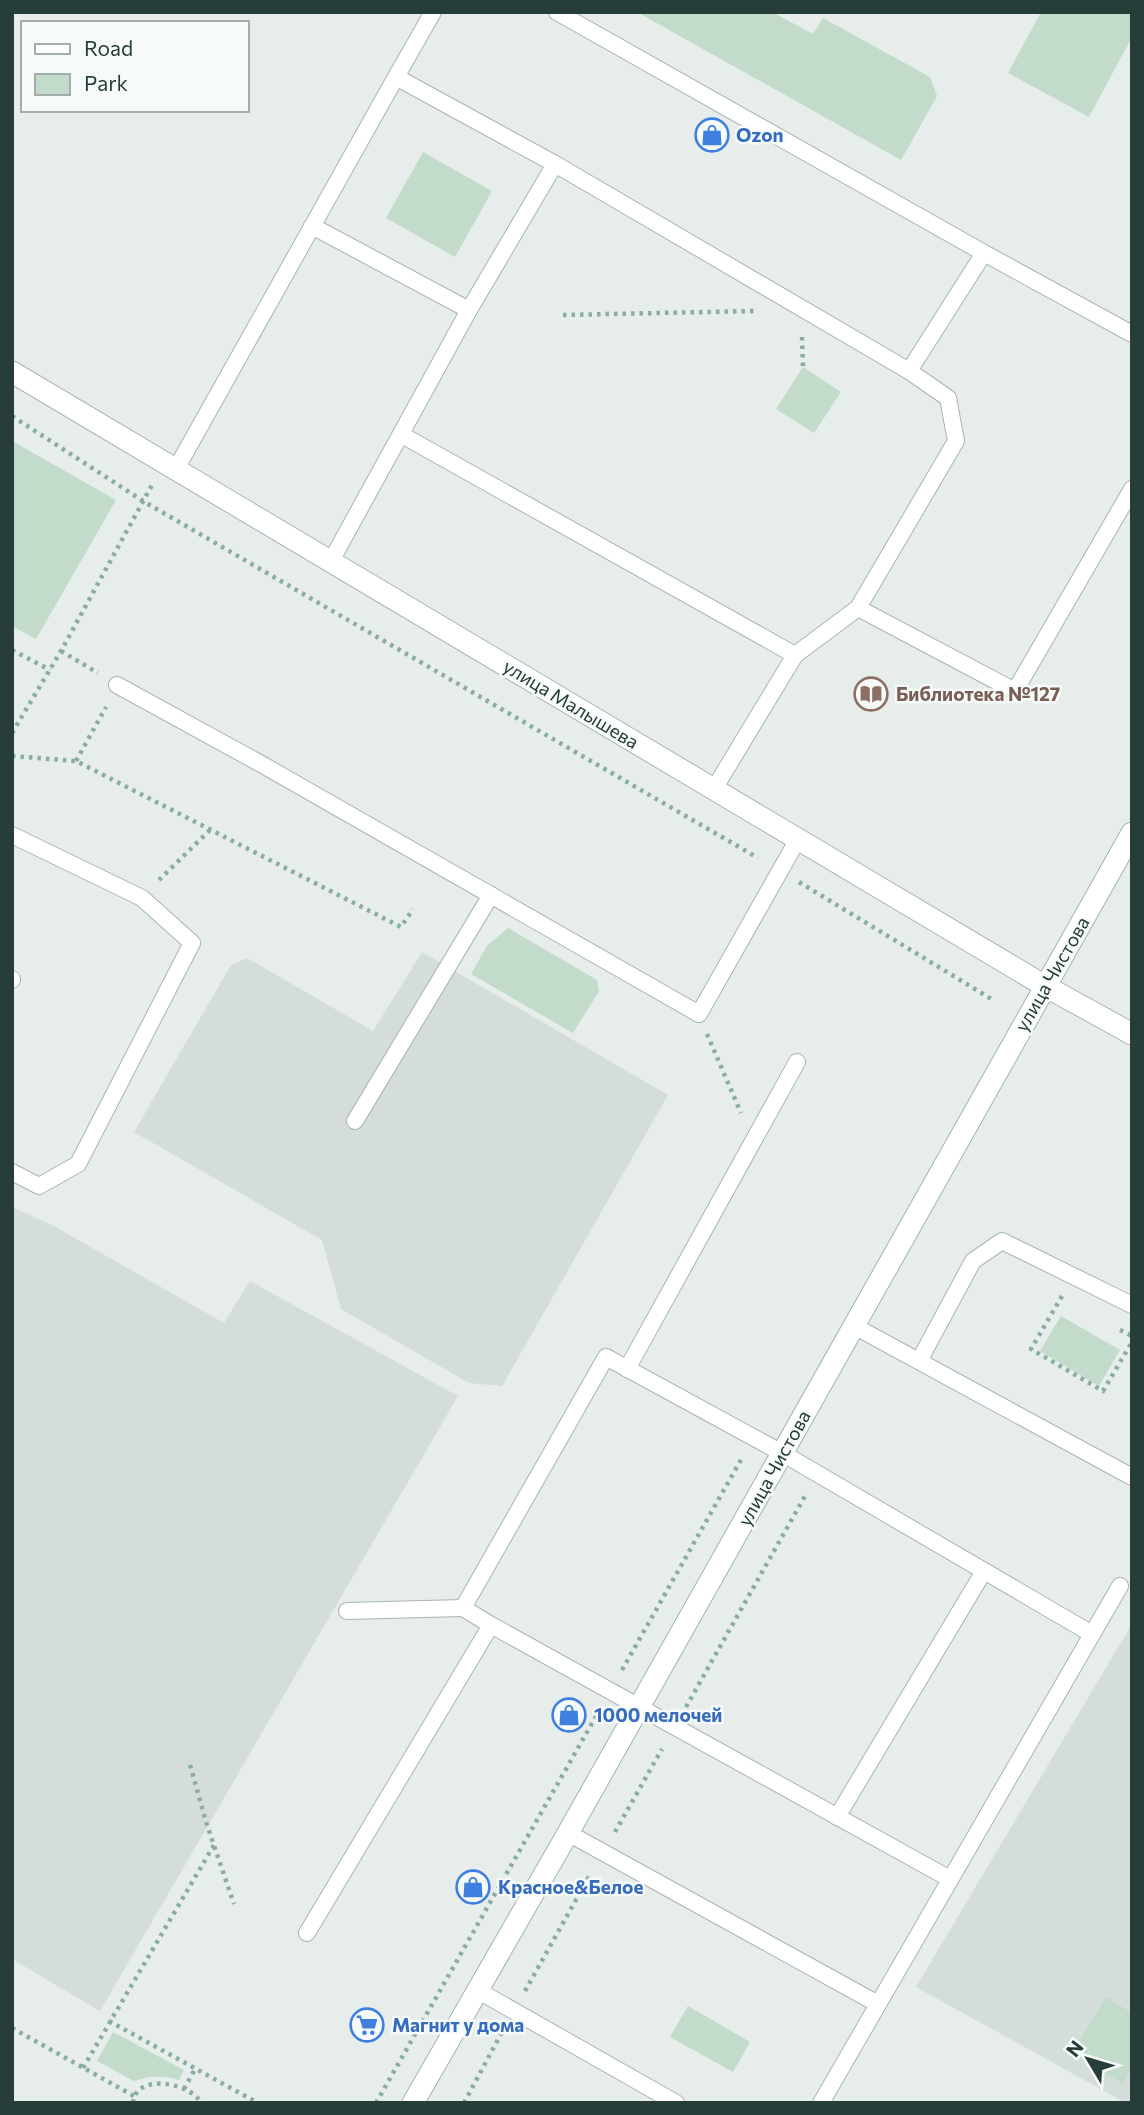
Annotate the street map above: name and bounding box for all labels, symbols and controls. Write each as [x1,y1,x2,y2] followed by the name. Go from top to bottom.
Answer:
[21,21,248,112] legend
[84,35,133,60] text: Road
[84,70,128,95] text: Park
[693,116,731,154] shop icon: Ozon
[736,123,784,146] place label: Ozon
[499,654,643,753] street label: улица Малышева
[852,675,890,713] library icon: Библиотека №127
[896,682,1060,705] place label: Библиотека №127
[1009,912,1094,1035] street label: улица Чистова
[732,1406,815,1530] street label: улица Чистова
[550,1696,588,1734] shop icon: 1000 мелочей
[594,1703,722,1726] place label: 1000 мелочей
[454,1868,492,1906] shop icon: Красное&Белое
[498,1875,643,1898] place label: Красное&Белое
[348,2006,386,2044] supermarket icon: Магнит у дома
[392,2013,524,2036] place label: Магнит у дома
[1053,2024,1123,2094] north arrow
[1061,2036,1088,2061] text: N

